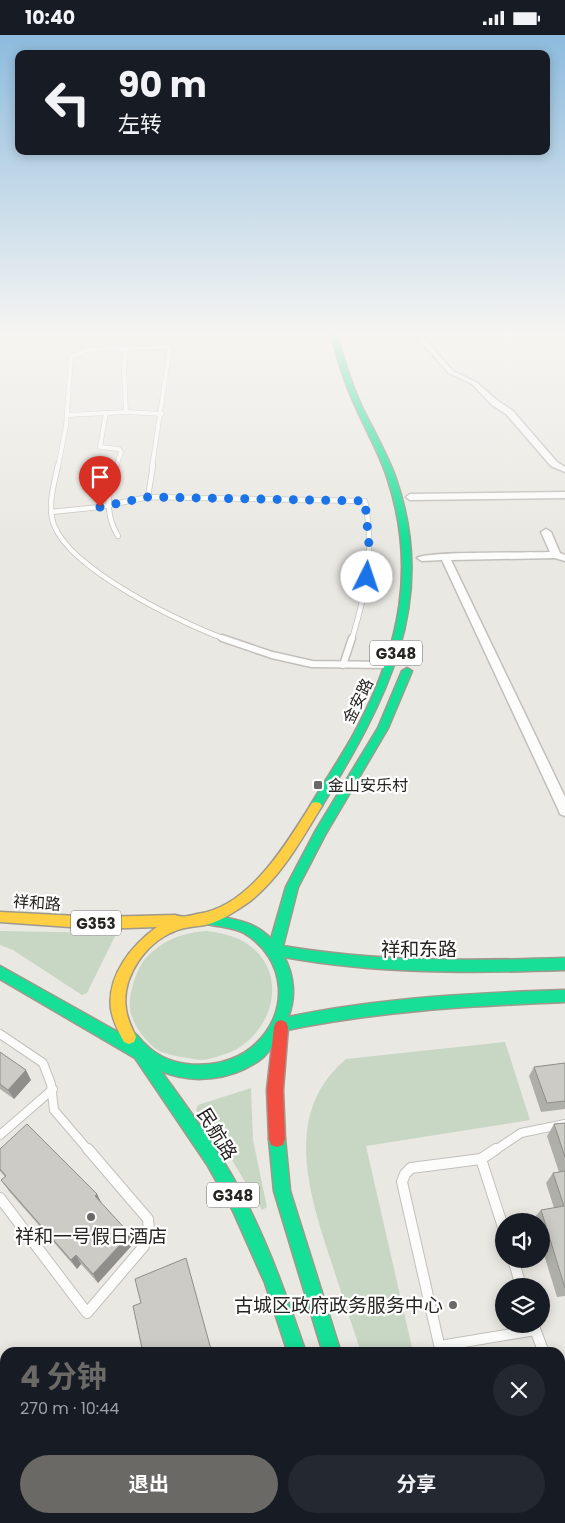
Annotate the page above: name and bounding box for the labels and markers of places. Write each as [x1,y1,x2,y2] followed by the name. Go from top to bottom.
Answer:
[79,456,121,507] pin
[328,774,408,797] place label: 金山安乐村
[312,779,324,791] marker: 金山安乐村
[85,1211,97,1223] marker: 祥和一号假日酒店
[15,1223,167,1250] place label: 祥和一号假日酒店
[234,1292,443,1319] place label: 古城区政府政务服务中心
[447,1299,459,1311] marker: 古城区政府政务服务中心

